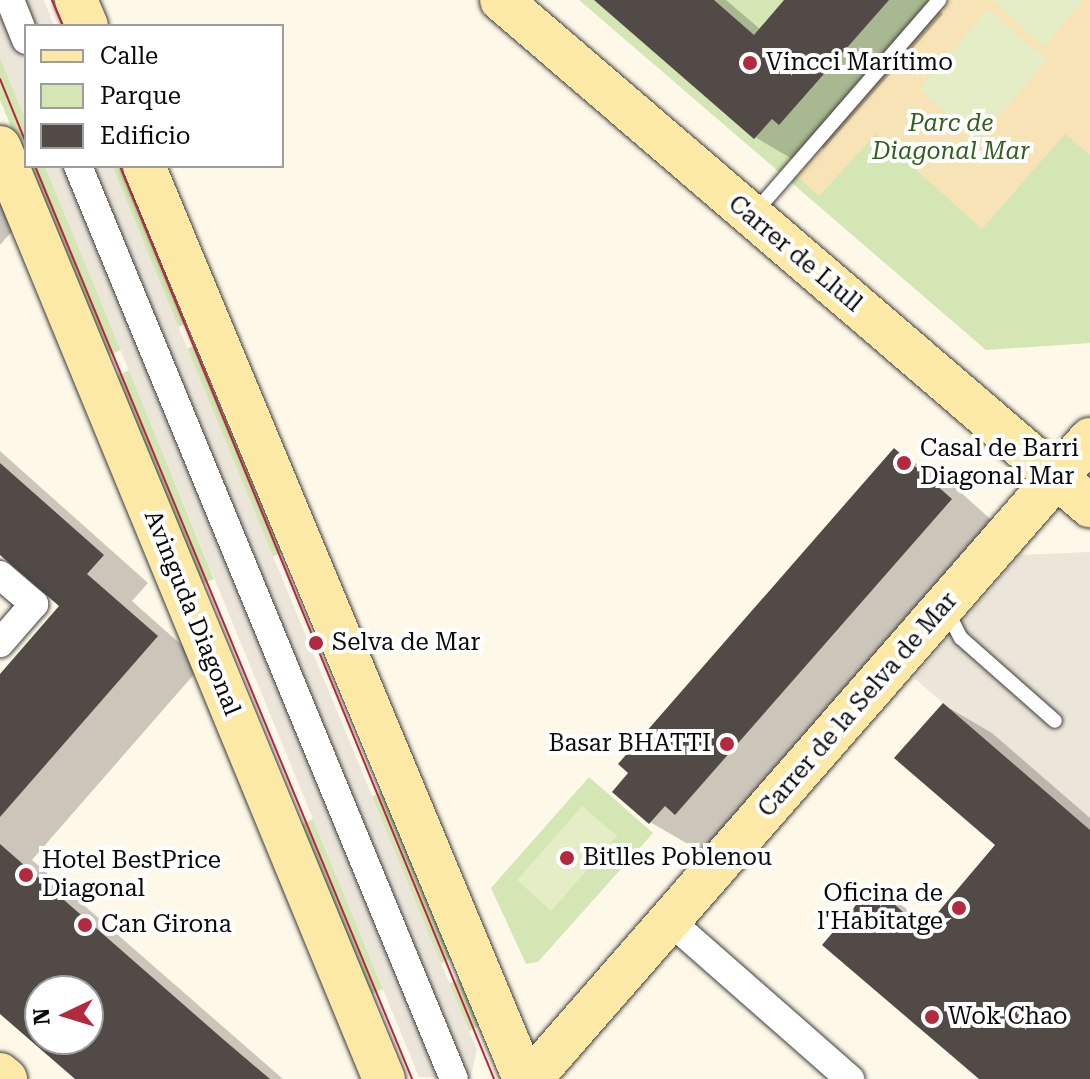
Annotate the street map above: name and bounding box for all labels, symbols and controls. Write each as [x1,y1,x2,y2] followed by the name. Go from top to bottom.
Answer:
[24,24,284,168] legend
[100,42,158,70] text: Calle
[766,49,953,77] place label: Vincci Marítimo
[741,54,759,72] marker: Vincci Marítimo
[100,82,181,110] text: Parque
[872,110,1030,166] park label: Parc de Diagonal Mar
[100,122,191,150] text: Edificio
[722,190,868,318] street label: Carrer de Llull
[920,435,1079,491] place label: Casal de Barri Diagonal Mar
[895,454,913,472] marker: Casal de Barri Diagonal Mar
[138,506,246,720] street label: Avinguda Diagonal
[753,587,963,823] street label: Carrer de la Selva de Mar
[332,629,480,657] place label: Selva de Mar
[307,634,325,652] marker: Selva de Mar
[548,730,711,758] place label: Basar BHATTI
[718,735,736,753] marker: Basar BHATTI
[583,844,772,872] place label: Bitlles Poblenou
[42,847,221,903] place label: Hotel BestPrice Diagonal
[558,849,576,867] marker: Bitlles Poblenou
[17,866,35,884] marker: Hotel BestPrice Diagonal
[817,880,943,936] place label: Oficina de l'Habitatge
[950,899,968,917] marker: Oficina de l'Habitatge
[101,911,232,939] place label: Can Girona
[76,916,94,934] marker: Can Girona
[24,975,104,1055] north arrow
[948,1003,1068,1031] place label: Wok Chao
[28,1007,55,1026] text: N
[923,1008,941,1026] marker: Wok Chao

